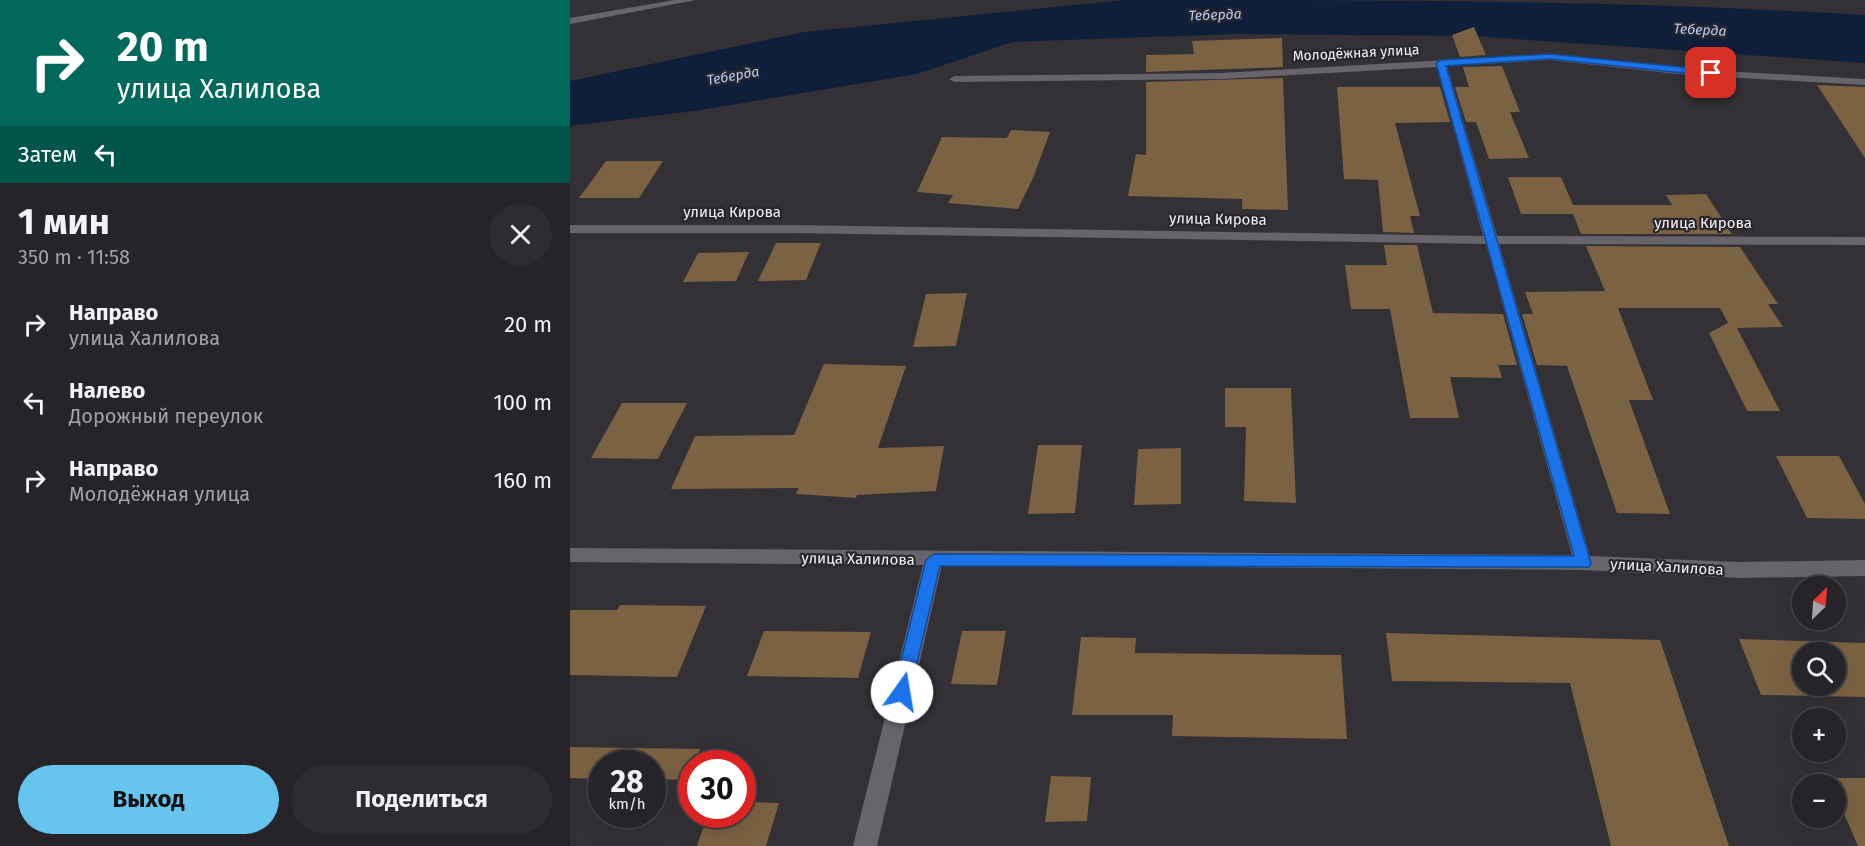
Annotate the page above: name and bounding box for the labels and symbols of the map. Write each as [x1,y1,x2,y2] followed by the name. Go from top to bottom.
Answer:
[1188,6,1242,24] water label: Теберда
[1673,20,1727,40] water label: Теберда
[1292,41,1420,65] street label: Молодёжная улица
[1685,47,1736,98] pin
[705,63,761,89] water label: Теберда
[683,203,781,221] street label: улица Кирова
[1169,209,1267,229] street label: улица Кирова
[1654,214,1752,232] street label: улица Кирова
[801,549,915,569] street label: улица Халилова
[1610,555,1724,579] street label: улица Халилова
[1792,576,1846,630] north arrow
[870,660,934,724] position arrow
[678,750,756,828] speed limit sign: 30

